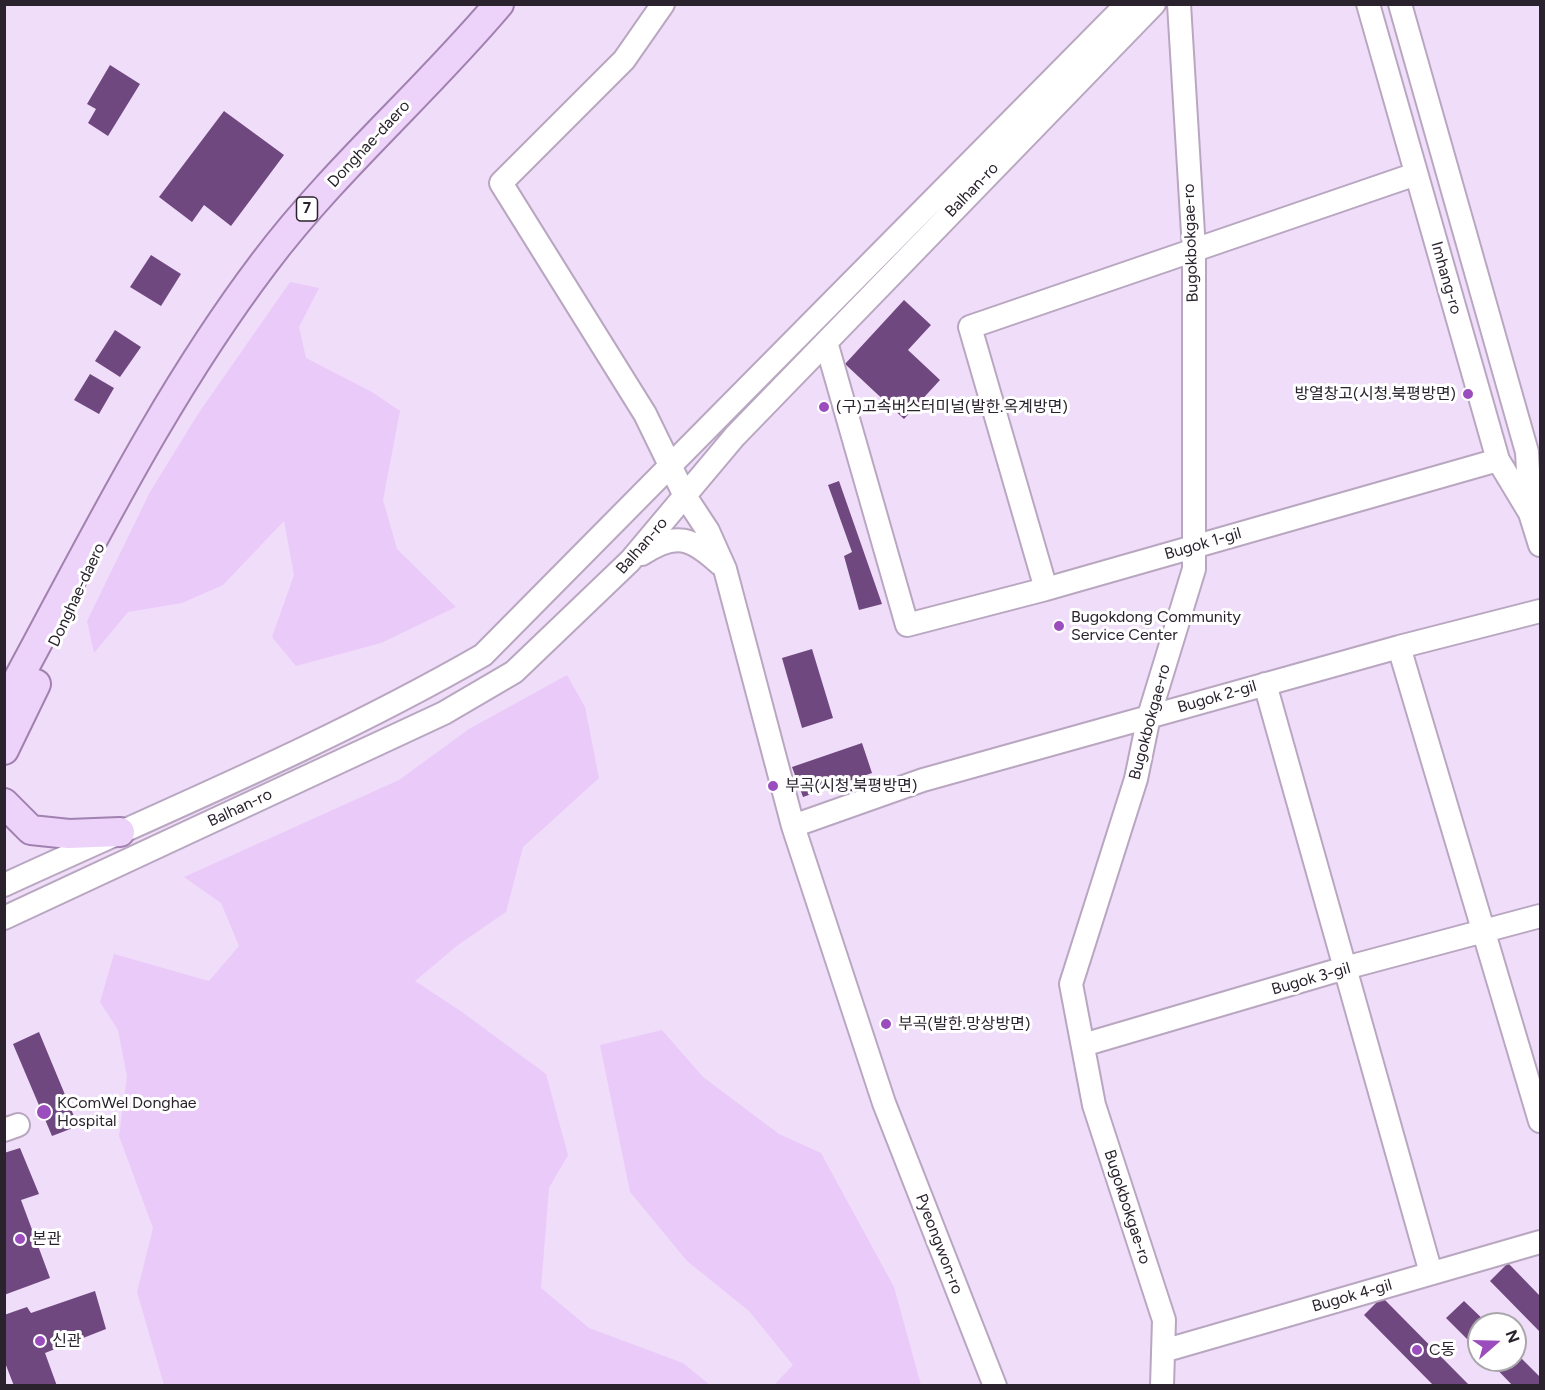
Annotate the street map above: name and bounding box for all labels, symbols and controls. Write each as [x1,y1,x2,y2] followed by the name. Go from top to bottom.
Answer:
[324,96,414,192] street label: Donghae-daero
[941,159,1003,221] street label: Balhan-ro
[1179,183,1203,303] street label: Bugokbokgae-ro
[296,197,318,221] road number: 7
[1426,239,1466,317] street label: Imhang-ro
[1294,384,1456,404] place label: 방열창고(시청.북평방면)
[1461,387,1475,401] marker: 방열창고(시청.북평방면)
[836,397,1068,417] place label: (구)고속버스터미널(발한.옥계방면)
[817,400,831,414] marker: (구)고속버스터미널(발한.옥계방면)
[612,514,672,578] street label: Balhan-ro
[1162,524,1244,564] street label: Bugok 1-gil
[45,540,109,650] street label: Donghae-daero
[1071,607,1241,645] place label: Bugokdong Community Service Center
[1052,619,1066,633] marker: Bugokdong Community Service Center
[1125,662,1175,782] street label: Bugokbokgae-ro
[1175,677,1259,717] street label: Bugok 2-gil
[785,776,917,796] place label: 부곡(시청.북평방면)
[766,779,780,793] marker: 부곡(시청.북평방면)
[205,785,275,831] street label: Balhan-ro
[1269,959,1353,999] street label: Bugok 3-gil
[898,1014,1030,1034] place label: 부곡(발한.망상방면)
[879,1017,893,1031] marker: 부곡(발한.망상방면)
[57,1093,197,1131] place label: KComWel Donghae Hospital
[35,1103,53,1121] marker: KComWel Donghae Hospital
[1099,1147,1155,1267] street label: Bugokbokgae-ro
[911,1191,967,1297] street label: Pyeongwon-ro
[32,1229,61,1249] place label: 본관
[13,1232,27,1246] marker: 본관
[1310,1275,1394,1317] street label: Bugok 4-gil
[1467,1312,1527,1372] north arrow
[1501,1327,1524,1345] text: N
[52,1331,81,1351] place label: 신관
[33,1334,47,1348] marker: 신관
[1429,1340,1455,1360] place label: C동
[1410,1343,1424,1357] marker: C동

